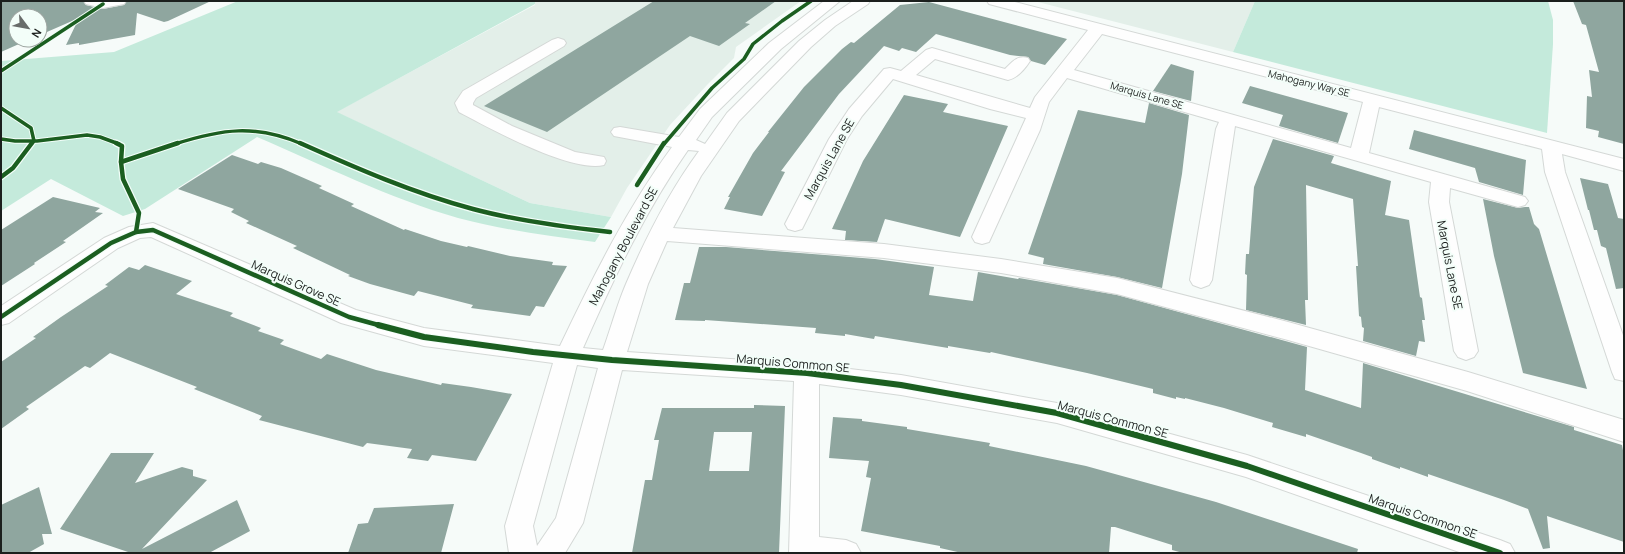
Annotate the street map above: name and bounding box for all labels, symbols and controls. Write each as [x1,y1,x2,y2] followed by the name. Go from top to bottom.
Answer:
[8,8,48,48] north arrow
[28,26,45,41] text: N
[1267,66,1352,100] street label: Mahogany Way SE
[1109,78,1185,112] street label: Marquis Lane SE
[800,115,858,203] street label: Marquis Lane SE
[585,184,662,308] street label: Mahogany Boulevard SE
[1433,219,1467,311] street label: Marquis Lane SE
[249,256,343,310] street label: Marquis Grove SE
[736,350,851,376] street label: Marquis Common SE
[1056,396,1170,442] street label: Marquis Common SE
[1366,489,1480,543] street label: Marquis Common SE

